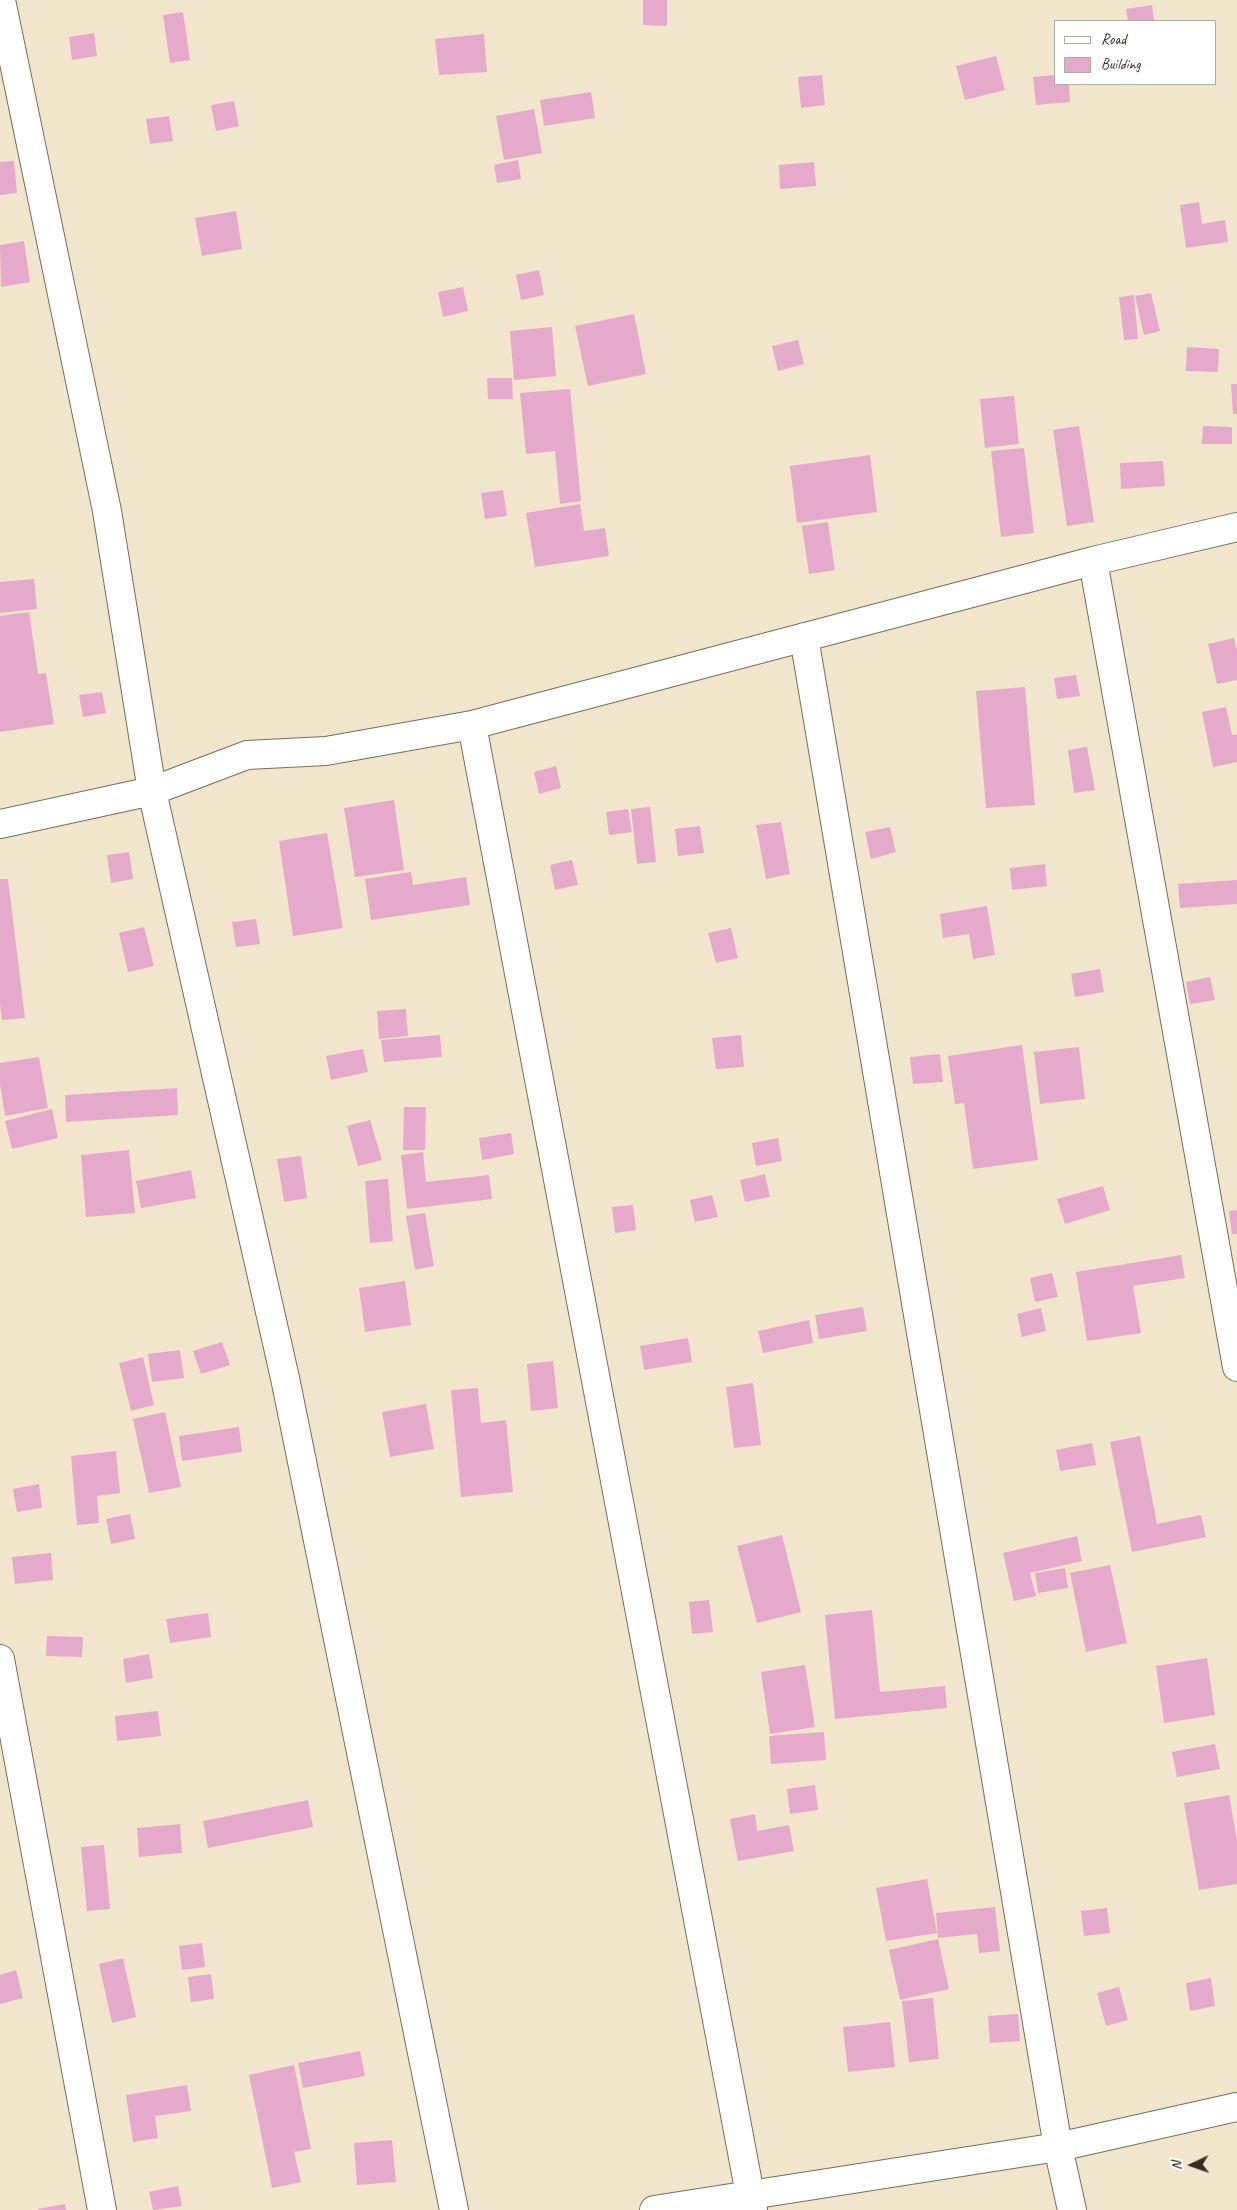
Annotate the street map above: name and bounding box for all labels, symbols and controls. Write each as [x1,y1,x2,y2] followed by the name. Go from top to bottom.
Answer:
[1054,20,1217,85] legend
[1101,30,1126,49] text: Road
[1101,55,1140,74] text: Building
[1167,2140,1217,2190] north arrow
[1168,2161,1185,2171] text: N

